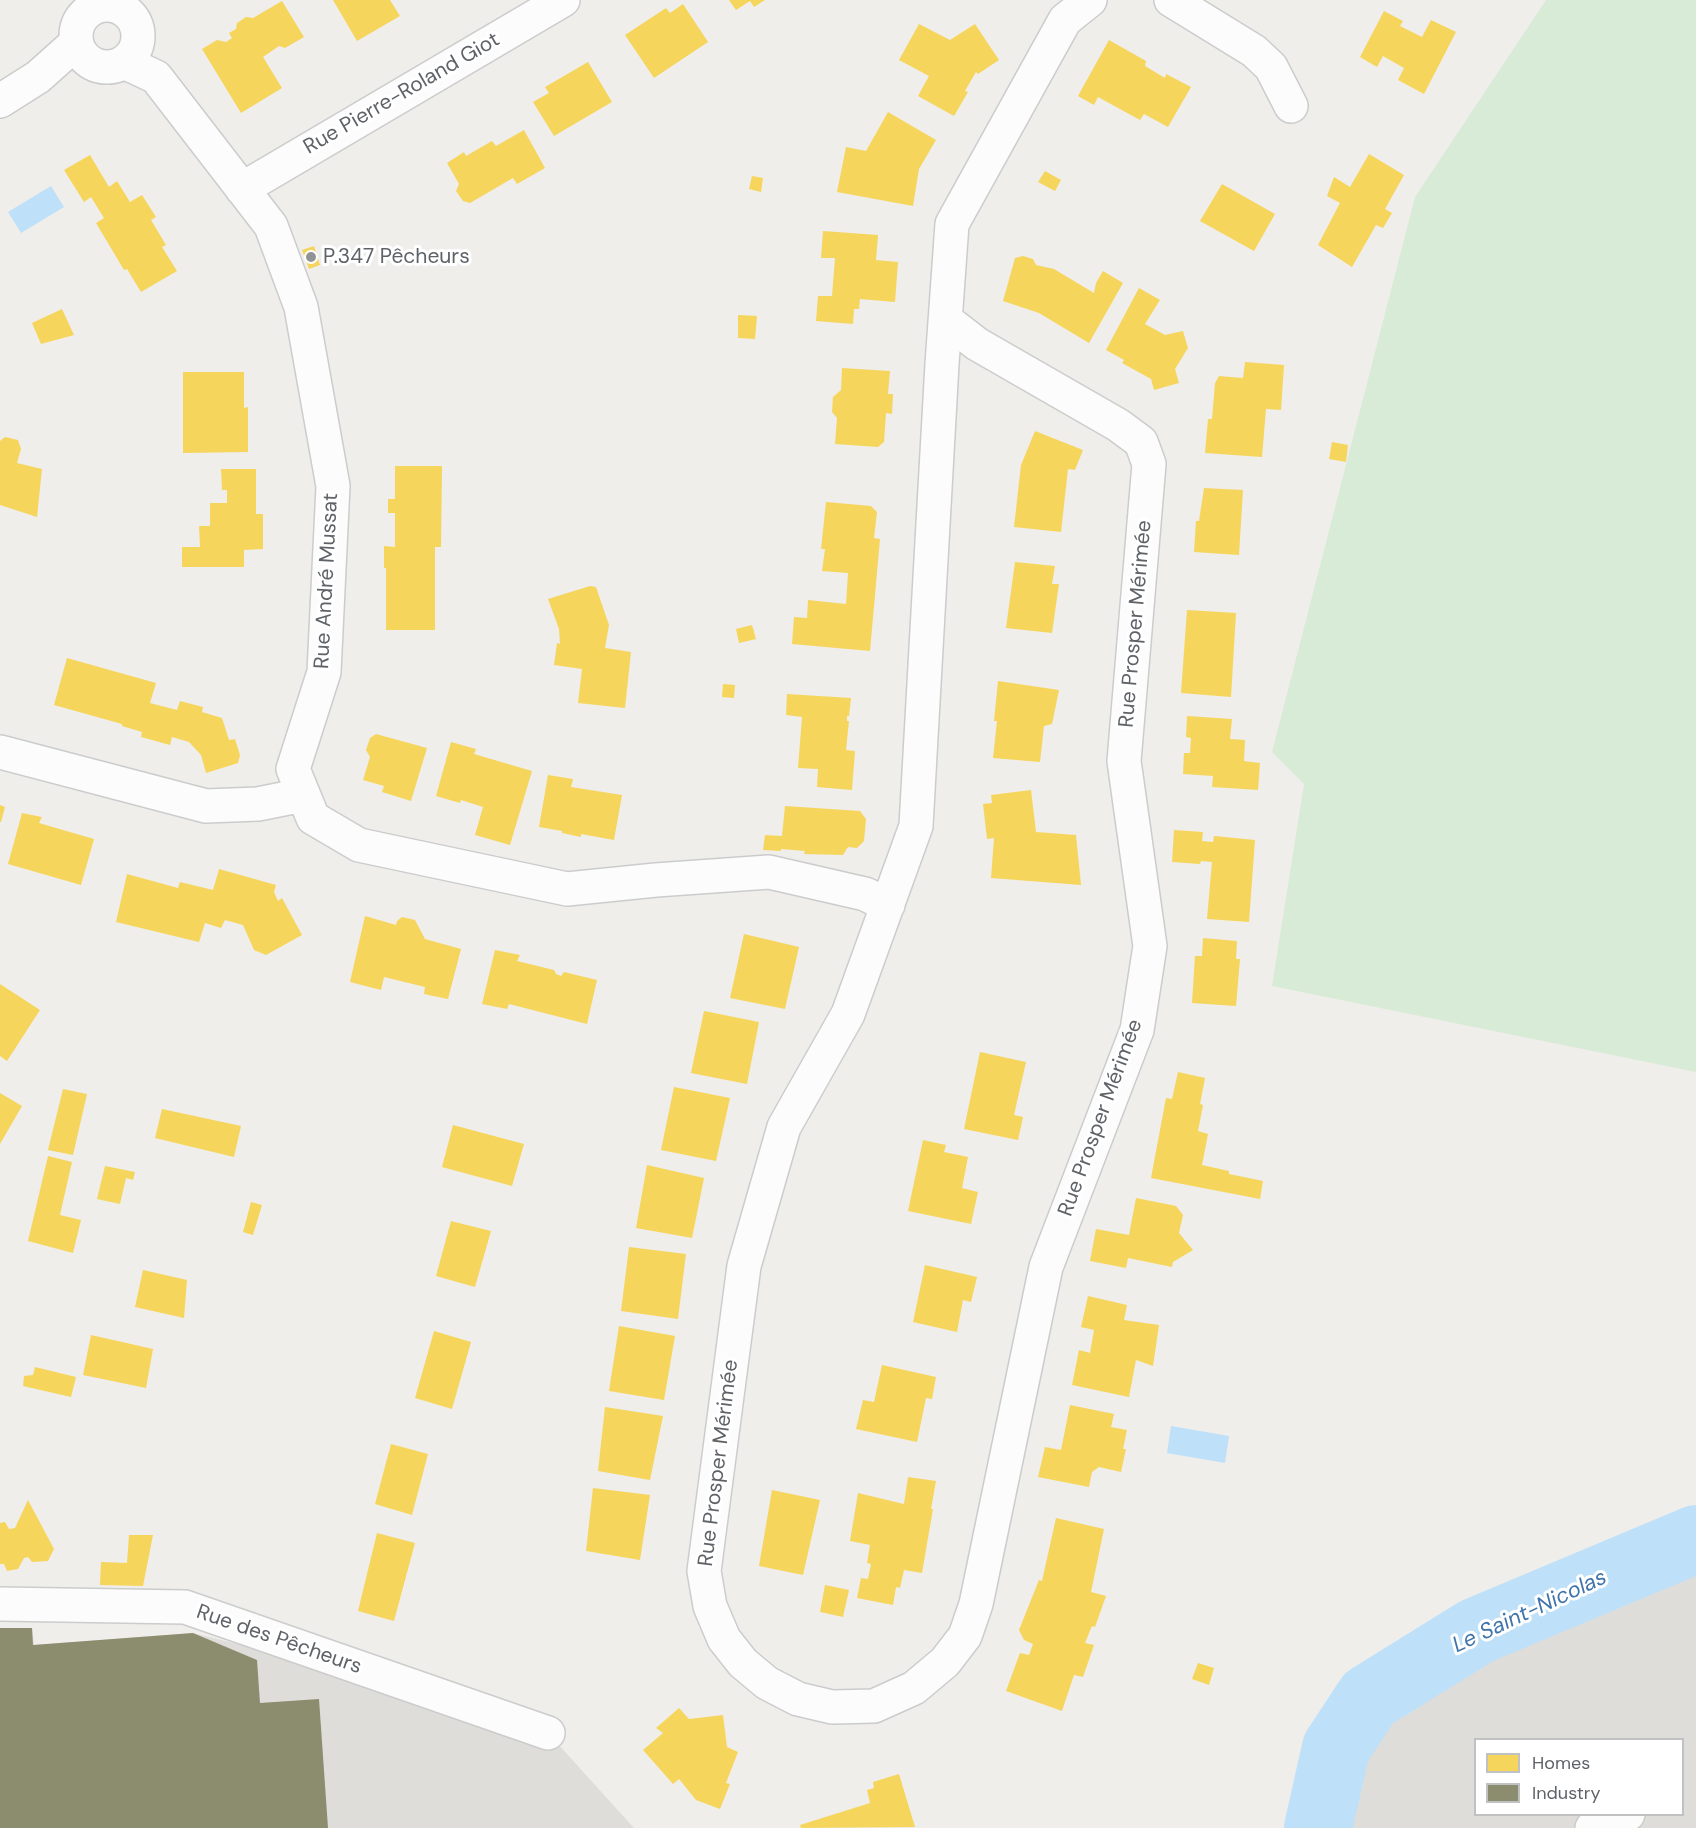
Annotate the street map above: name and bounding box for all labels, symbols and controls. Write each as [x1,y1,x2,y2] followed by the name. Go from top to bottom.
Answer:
[300,28,504,160] street label: Rue Pierre-Roland Giot
[323,244,470,270] place label: P.347 Pêcheurs
[304,250,318,264] marker: P.347 Pêcheurs
[310,492,344,670] street label: Rue André Mussat
[1114,519,1158,729] street label: Rue Prosper Mérimée
[1054,1016,1148,1220] street label: Rue Prosper Mérimée
[694,1358,744,1568] street label: Rue Prosper Mérimée
[1449,1565,1611,1659] water label: Le Saint-Nicolas
[193,1600,365,1680] street label: Rue des Pêcheurs
[1474,1738,1684,1816] legend
[1532,1751,1590,1775] text: Homes
[1532,1781,1601,1805] text: Industry

